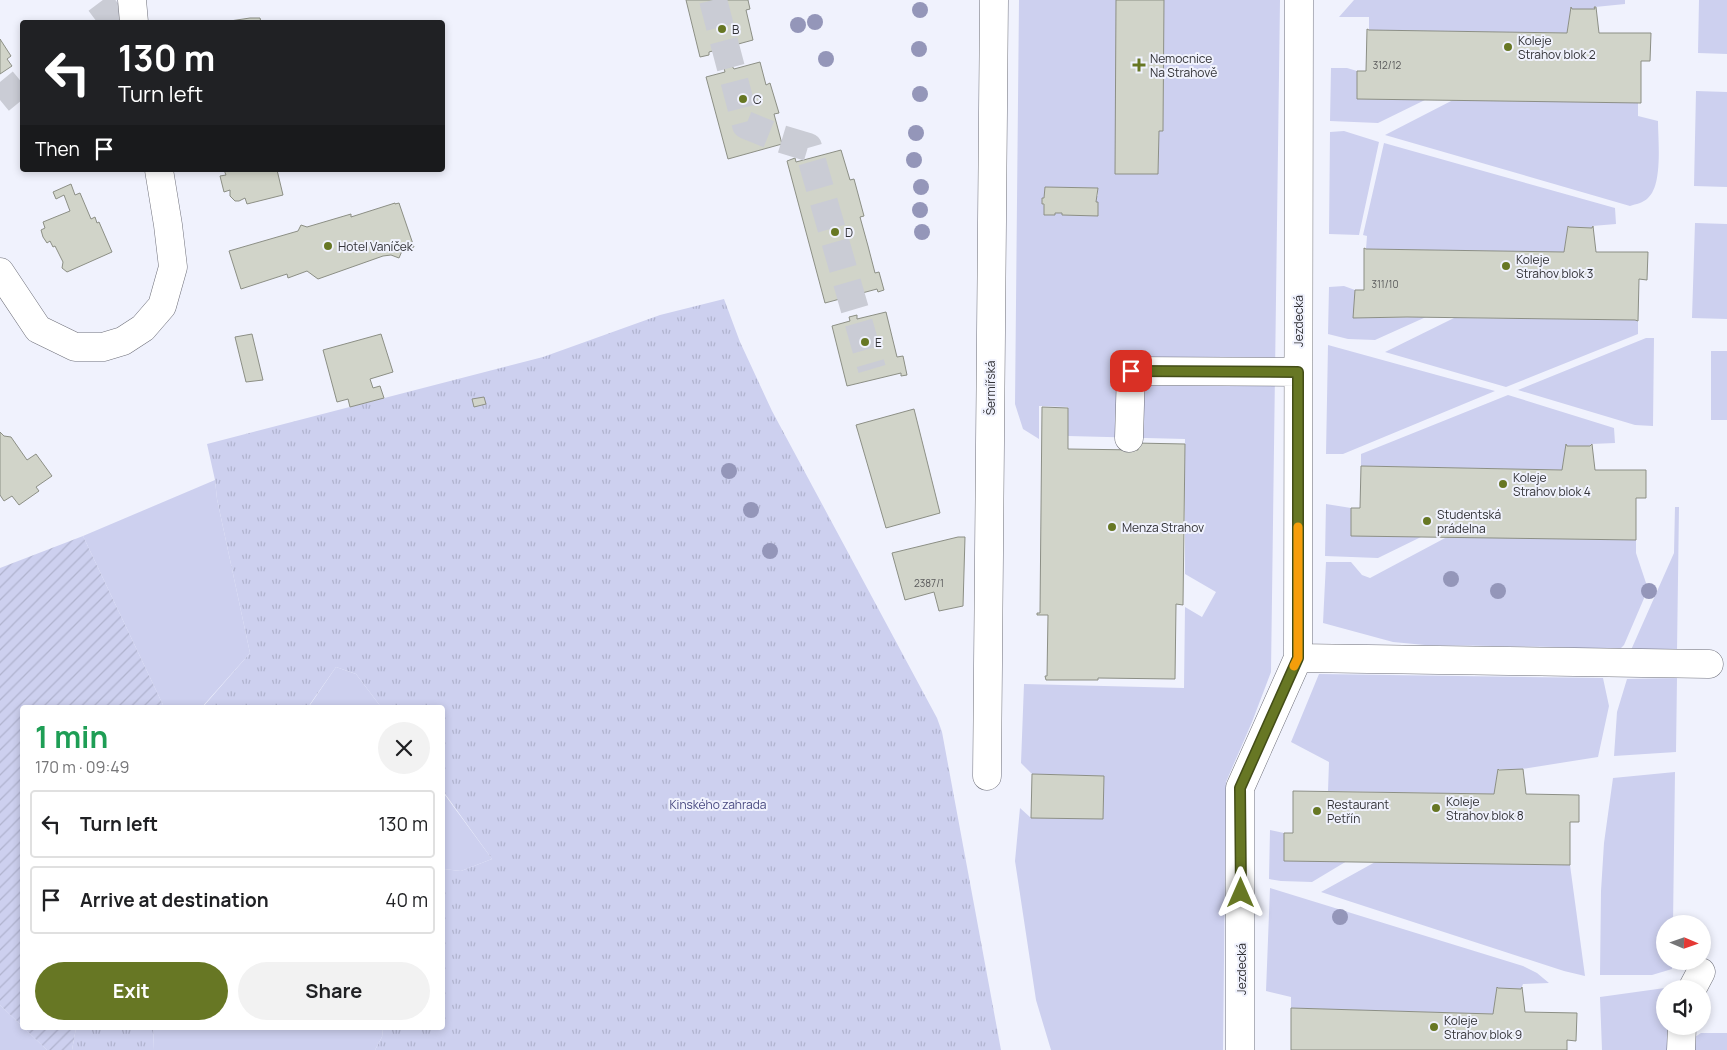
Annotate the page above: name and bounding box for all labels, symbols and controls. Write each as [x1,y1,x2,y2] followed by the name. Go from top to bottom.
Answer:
[732,21,739,38] place label: B
[716,23,728,35] marker: B
[1518,32,1596,63] place label: Koleje Strahov blok 2
[118,34,215,82] text: 130 m
[35,40,100,105] icon: left
[1502,41,1514,53] marker: Koleje Strahov blok 2
[1150,50,1217,81] place label: Nemocnice Na Strahově
[1132,58,1146,72] marker: Nemocnice Na Strahově
[1373,58,1402,72] house number: 312/12
[118,79,203,109] text: Turn left
[753,91,762,108] place label: C
[737,93,749,105] marker: C
[90,135,118,163] icon: arrive
[35,136,80,162] text: Then
[845,224,853,241] place label: D
[829,226,841,238] marker: D
[338,238,414,255] place label: Hotel Vaníček
[322,240,334,252] marker: Hotel Vaníček
[1516,251,1593,282] place label: Koleje Strahov blok 3
[1500,260,1512,272] marker: Koleje Strahov blok 3
[1371,277,1399,291] house number: 311/10
[1290,295,1307,347] street label: Jezdecká
[875,334,882,351] place label: E
[859,336,871,348] marker: E
[1110,350,1152,392] pin
[1117,357,1145,385] icon: arrive
[982,361,999,415] street label: Šermířská
[1513,469,1591,500] place label: Koleje Strahov blok 4
[1497,478,1509,490] marker: Koleje Strahov blok 4
[1437,506,1501,537] place label: Studentská prádelna
[1421,515,1433,527] marker: Studentská prádelna
[1122,519,1204,536] place label: Menza Strahov
[1106,521,1118,533] marker: Menza Strahov
[914,576,944,590] house number: 2387/1
[35,716,108,757] text: 1 min
[378,722,430,774] button: close
[35,756,130,778] text: 170 m · 09:49
[1446,793,1524,824] place label: Koleje Strahov blok 8
[669,796,767,813] park label: Kinského zahrada
[1327,796,1389,827] place label: Restaurant Petřín
[1430,802,1442,814] marker: Koleje Strahov blok 8
[1311,805,1323,817] marker: Restaurant Petřín
[37,810,65,838] icon: left
[80,811,158,837] text: Turn left
[379,811,428,837] text: 130 m
[1214,866,1266,918] position arrow
[37,886,65,914] icon: arrive
[80,887,269,913] text: Arrive at destination
[385,887,428,913] text: 40 m
[1656,915,1711,970] north arrow
[1656,915,1711,1035] map controls
[1233,943,1250,995] street label: Jezdecká
[35,962,228,1020] button: Exit
[238,962,430,1020] button: Share
[1656,980,1711,1035] button: sound
[1444,1012,1522,1043] place label: Koleje Strahov blok 9
[1428,1021,1440,1033] marker: Koleje Strahov blok 9

